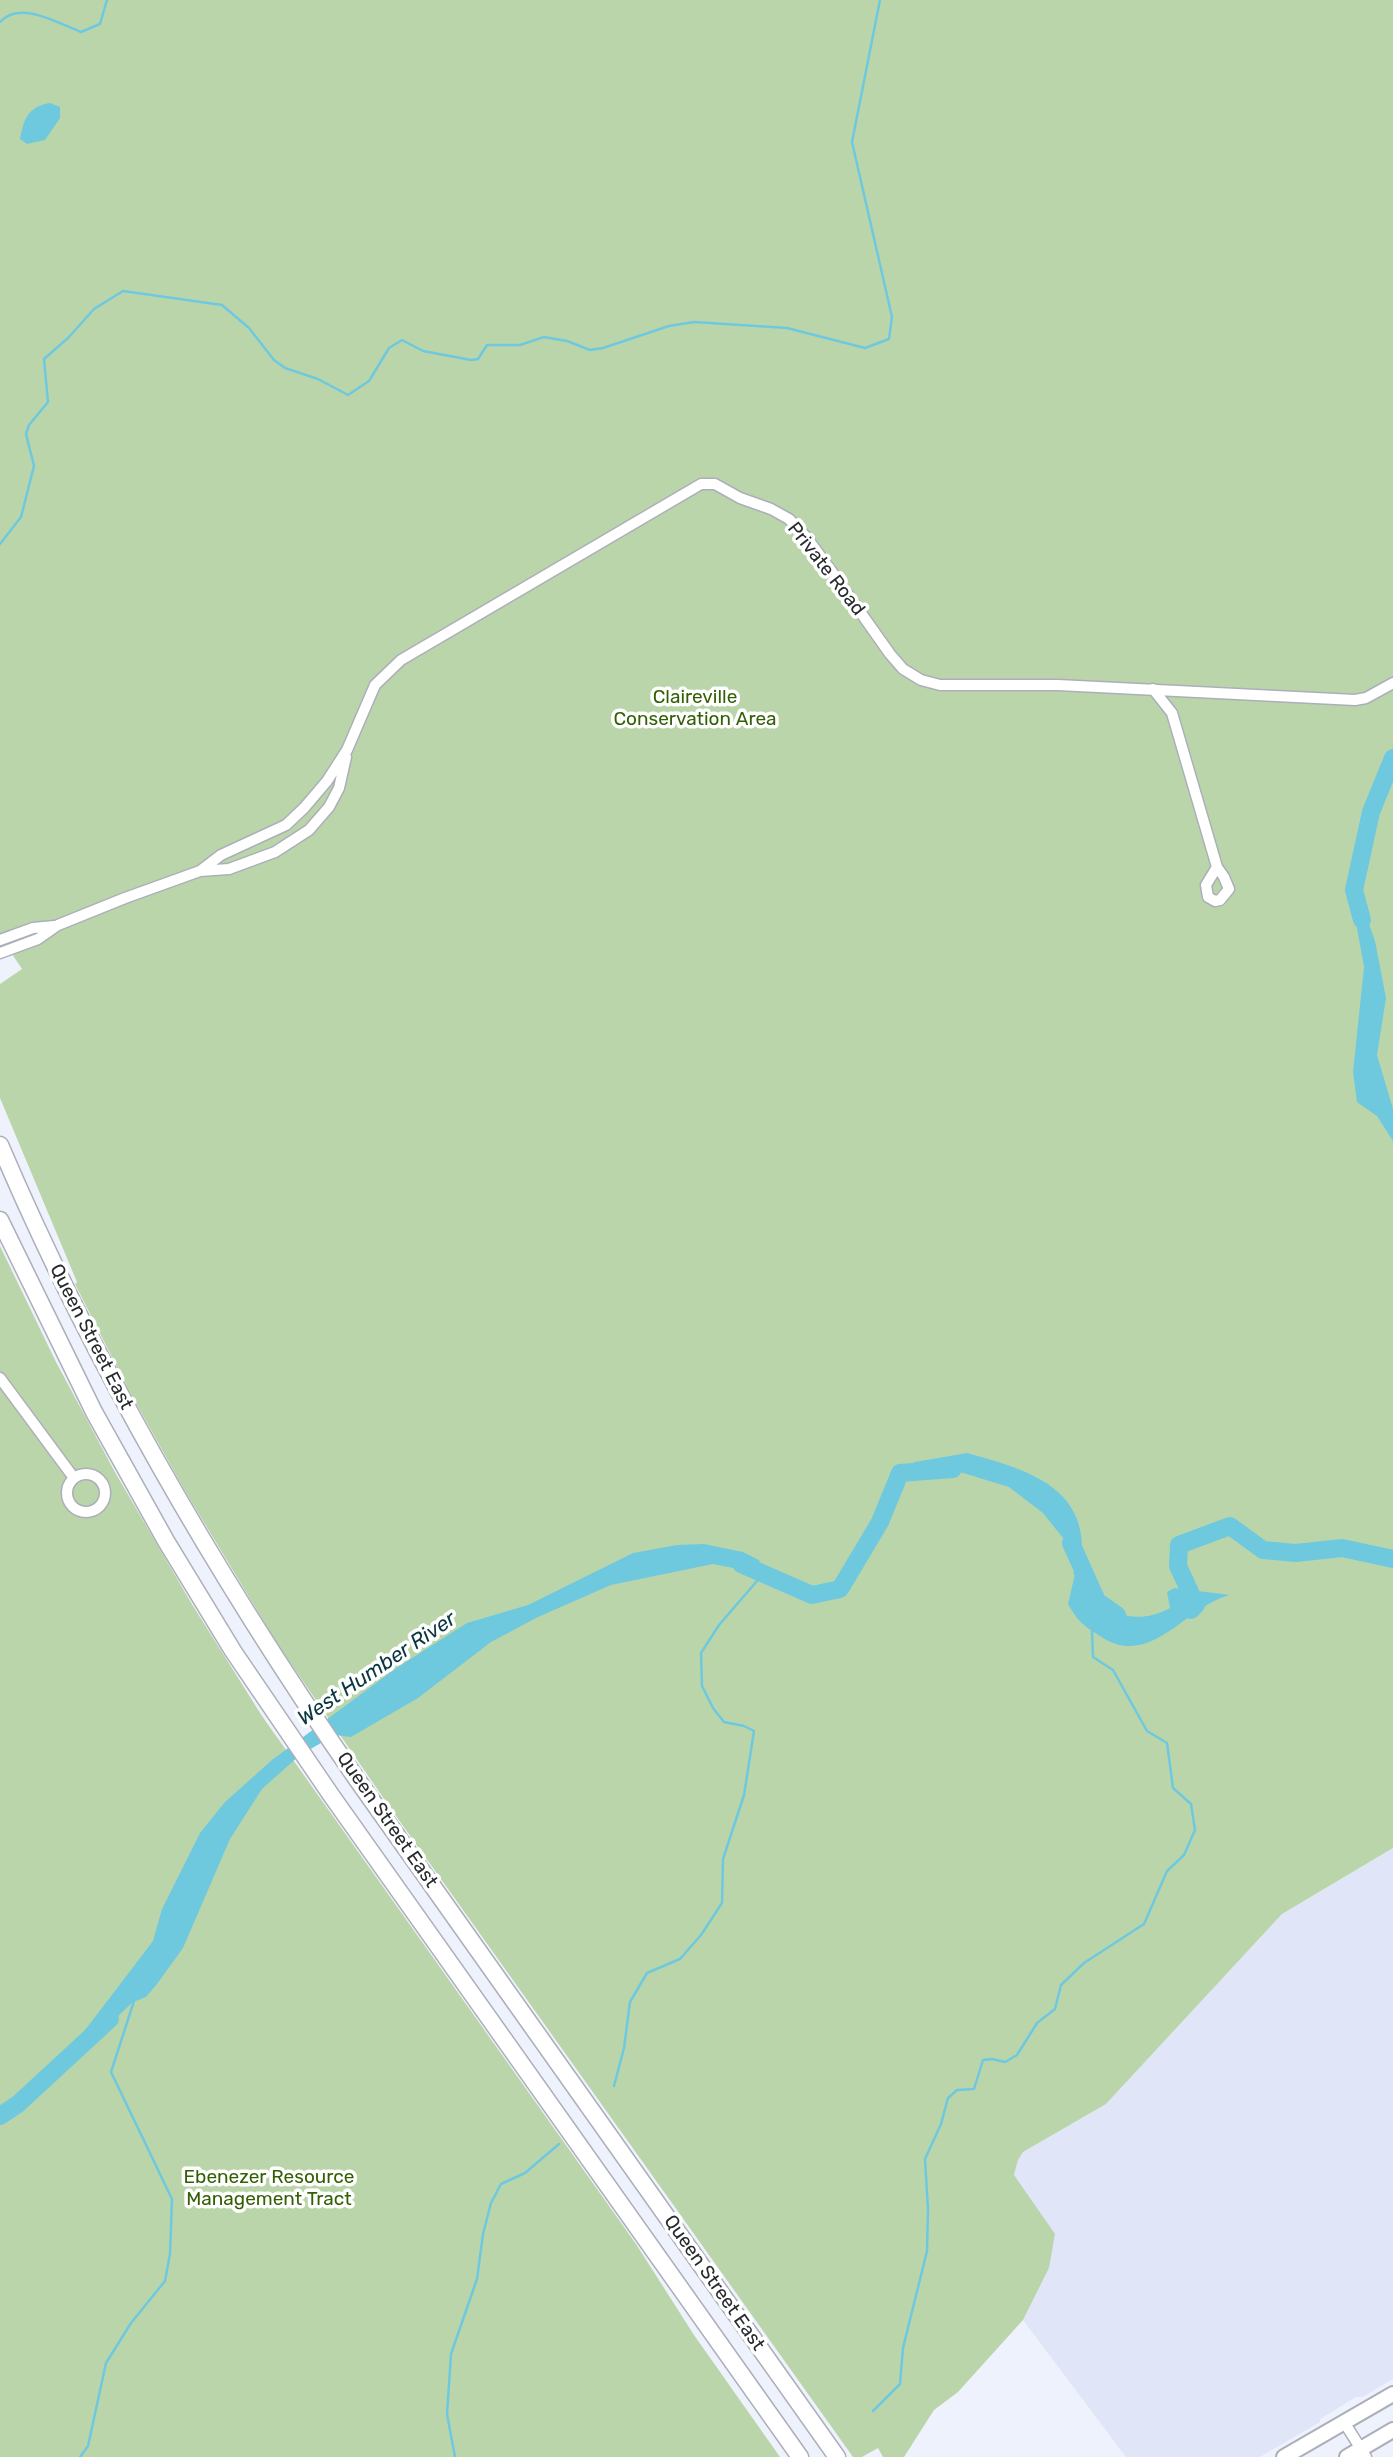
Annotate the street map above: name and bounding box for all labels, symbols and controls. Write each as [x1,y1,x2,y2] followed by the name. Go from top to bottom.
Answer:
[782,518,870,620] street label: Private Road
[613,687,777,731] park label: Claireville Conservation Area
[44,1260,138,1414] street label: Queen Street East
[293,1607,461,1731] water label: West Humber River
[332,1748,442,1892] street label: Queen Street East
[184,2167,354,2211] park label: Ebenezer Resource Management Tract
[659,2211,769,2355] street label: Queen Street East

